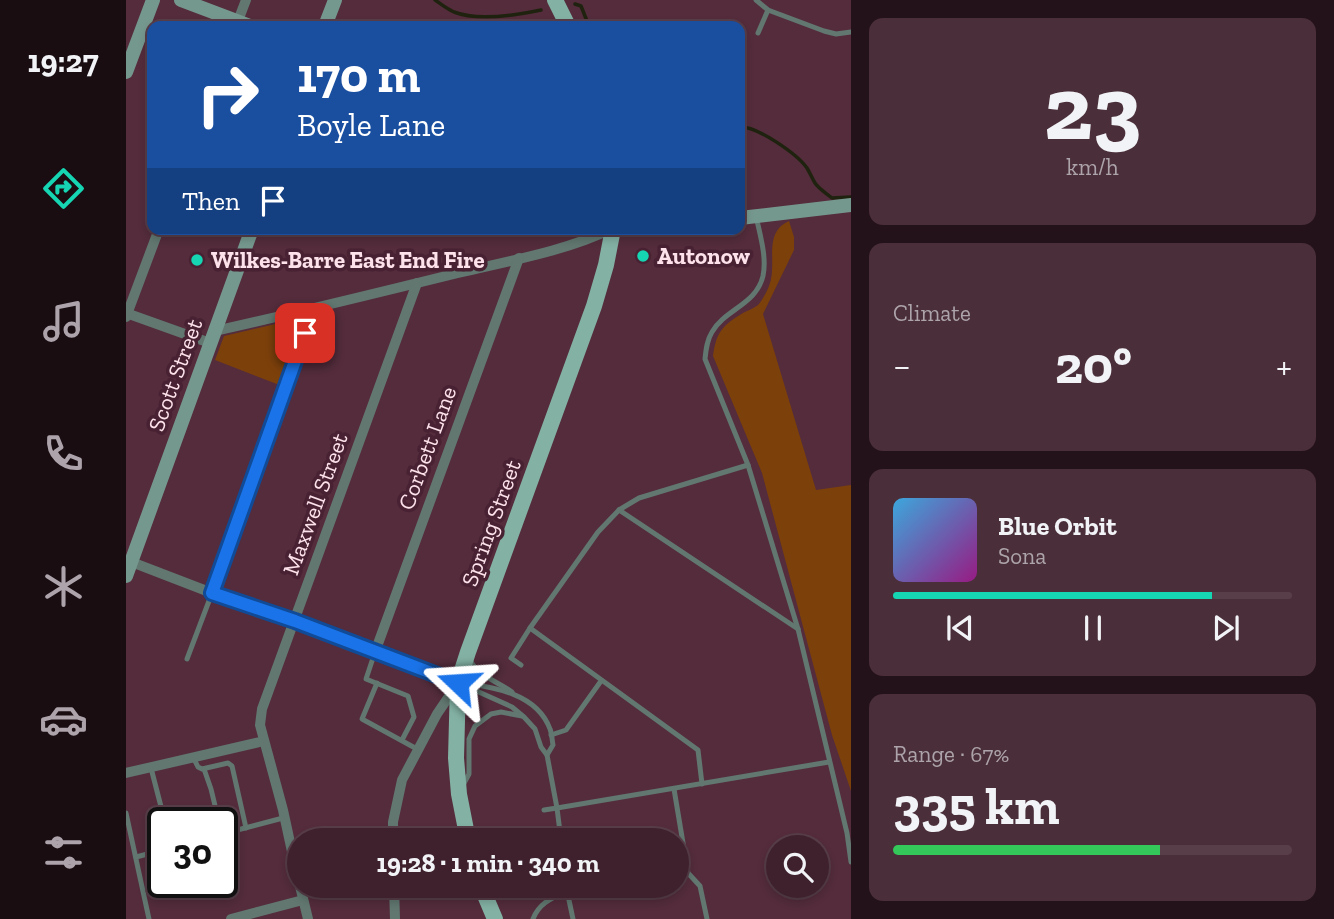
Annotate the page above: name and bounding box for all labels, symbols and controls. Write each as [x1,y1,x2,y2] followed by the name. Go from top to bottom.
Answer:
[27,42,99,80] text: 19:27
[297,46,420,105] text: 170 m
[182,49,273,140] icon: right
[1044,53,1141,162] text: 23
[297,106,445,144] text: Boyle Lane
[1066,153,1119,181] text: km/h
[39,164,88,213] icon: directions
[254,182,292,220] icon: arrive
[182,185,240,217] text: Then
[657,242,750,270] place label: Autonow
[211,246,485,274] place label: Wilkes-Barre East End Fire
[635,248,651,264] marker: Autonow
[189,252,205,268] marker: Wilkes-Barre East End Fire
[39,297,88,346] icon: music
[893,299,971,327] text: Climate
[275,303,335,363] pin
[286,314,324,352] icon: arrive
[142,315,208,435] street label: Scott Street
[1055,334,1132,396] text: 20°
[893,343,911,389] text: −
[1276,343,1292,389] text: +
[392,382,462,514] street label: Corbett Lane
[39,429,88,478] icon: phone
[276,429,354,579] street label: Maxwell Street
[455,455,527,590] street label: Spring Street
[998,510,1117,542] text: Blue Orbit
[998,542,1046,570] text: Sona
[39,562,88,611] icon: climate
[941,609,979,647] icon: previous
[1074,609,1112,647] icon: pause
[1207,609,1245,647] icon: next
[421,646,495,720] position arrow
[39,695,88,744] icon: car
[893,740,1009,768] text: Range · 67%
[893,775,1060,837] text: 335 km
[147,807,238,898] speed limit sign: 30
[39,828,88,877] icon: filters
[766,835,829,898] map controls
[766,835,829,898] button: search
[377,847,599,879] text: 19:28 · 1 min · 340 m

